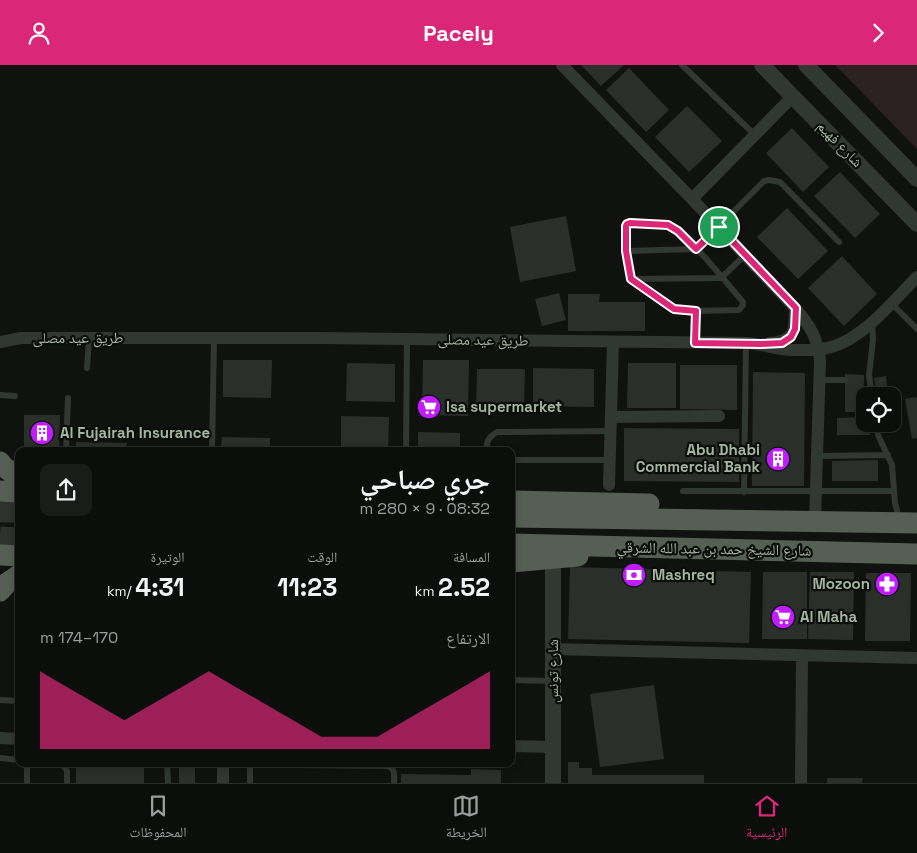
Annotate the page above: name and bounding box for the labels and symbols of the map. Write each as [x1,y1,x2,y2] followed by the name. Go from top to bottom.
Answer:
[813,116,867,172] street label: شارع فهيم
[698,206,740,248] pin
[32,328,124,348] street label: طريق عيد مصلى
[437,329,529,351] street label: طريق عيد مصلى
[416,394,442,420] supermarket icon: Isa supermarket
[446,397,562,416] place label: Isa supermarket
[29,420,55,446] building icon: Al Fujairah Insurance
[60,423,210,442] place label: Al Fujairah Insurance
[636,440,761,476] place label: Abu Dhabi Commercial Bank
[765,446,791,472] building icon: Abu Dhabi Commercial Bank
[616,537,812,563] street label: شارع الشيخ حمد بن عبد الله الشرقي
[621,562,647,588] bank icon: Mashreq
[652,565,715,584] place label: Mashreq
[874,571,900,597] pharmacy icon: Mozoon
[812,574,870,593] place label: Mozoon
[770,604,796,630] supermarket icon: Al Maha
[800,607,857,626] place label: Al Maha
[543,639,563,703] street label: شارع تونس

